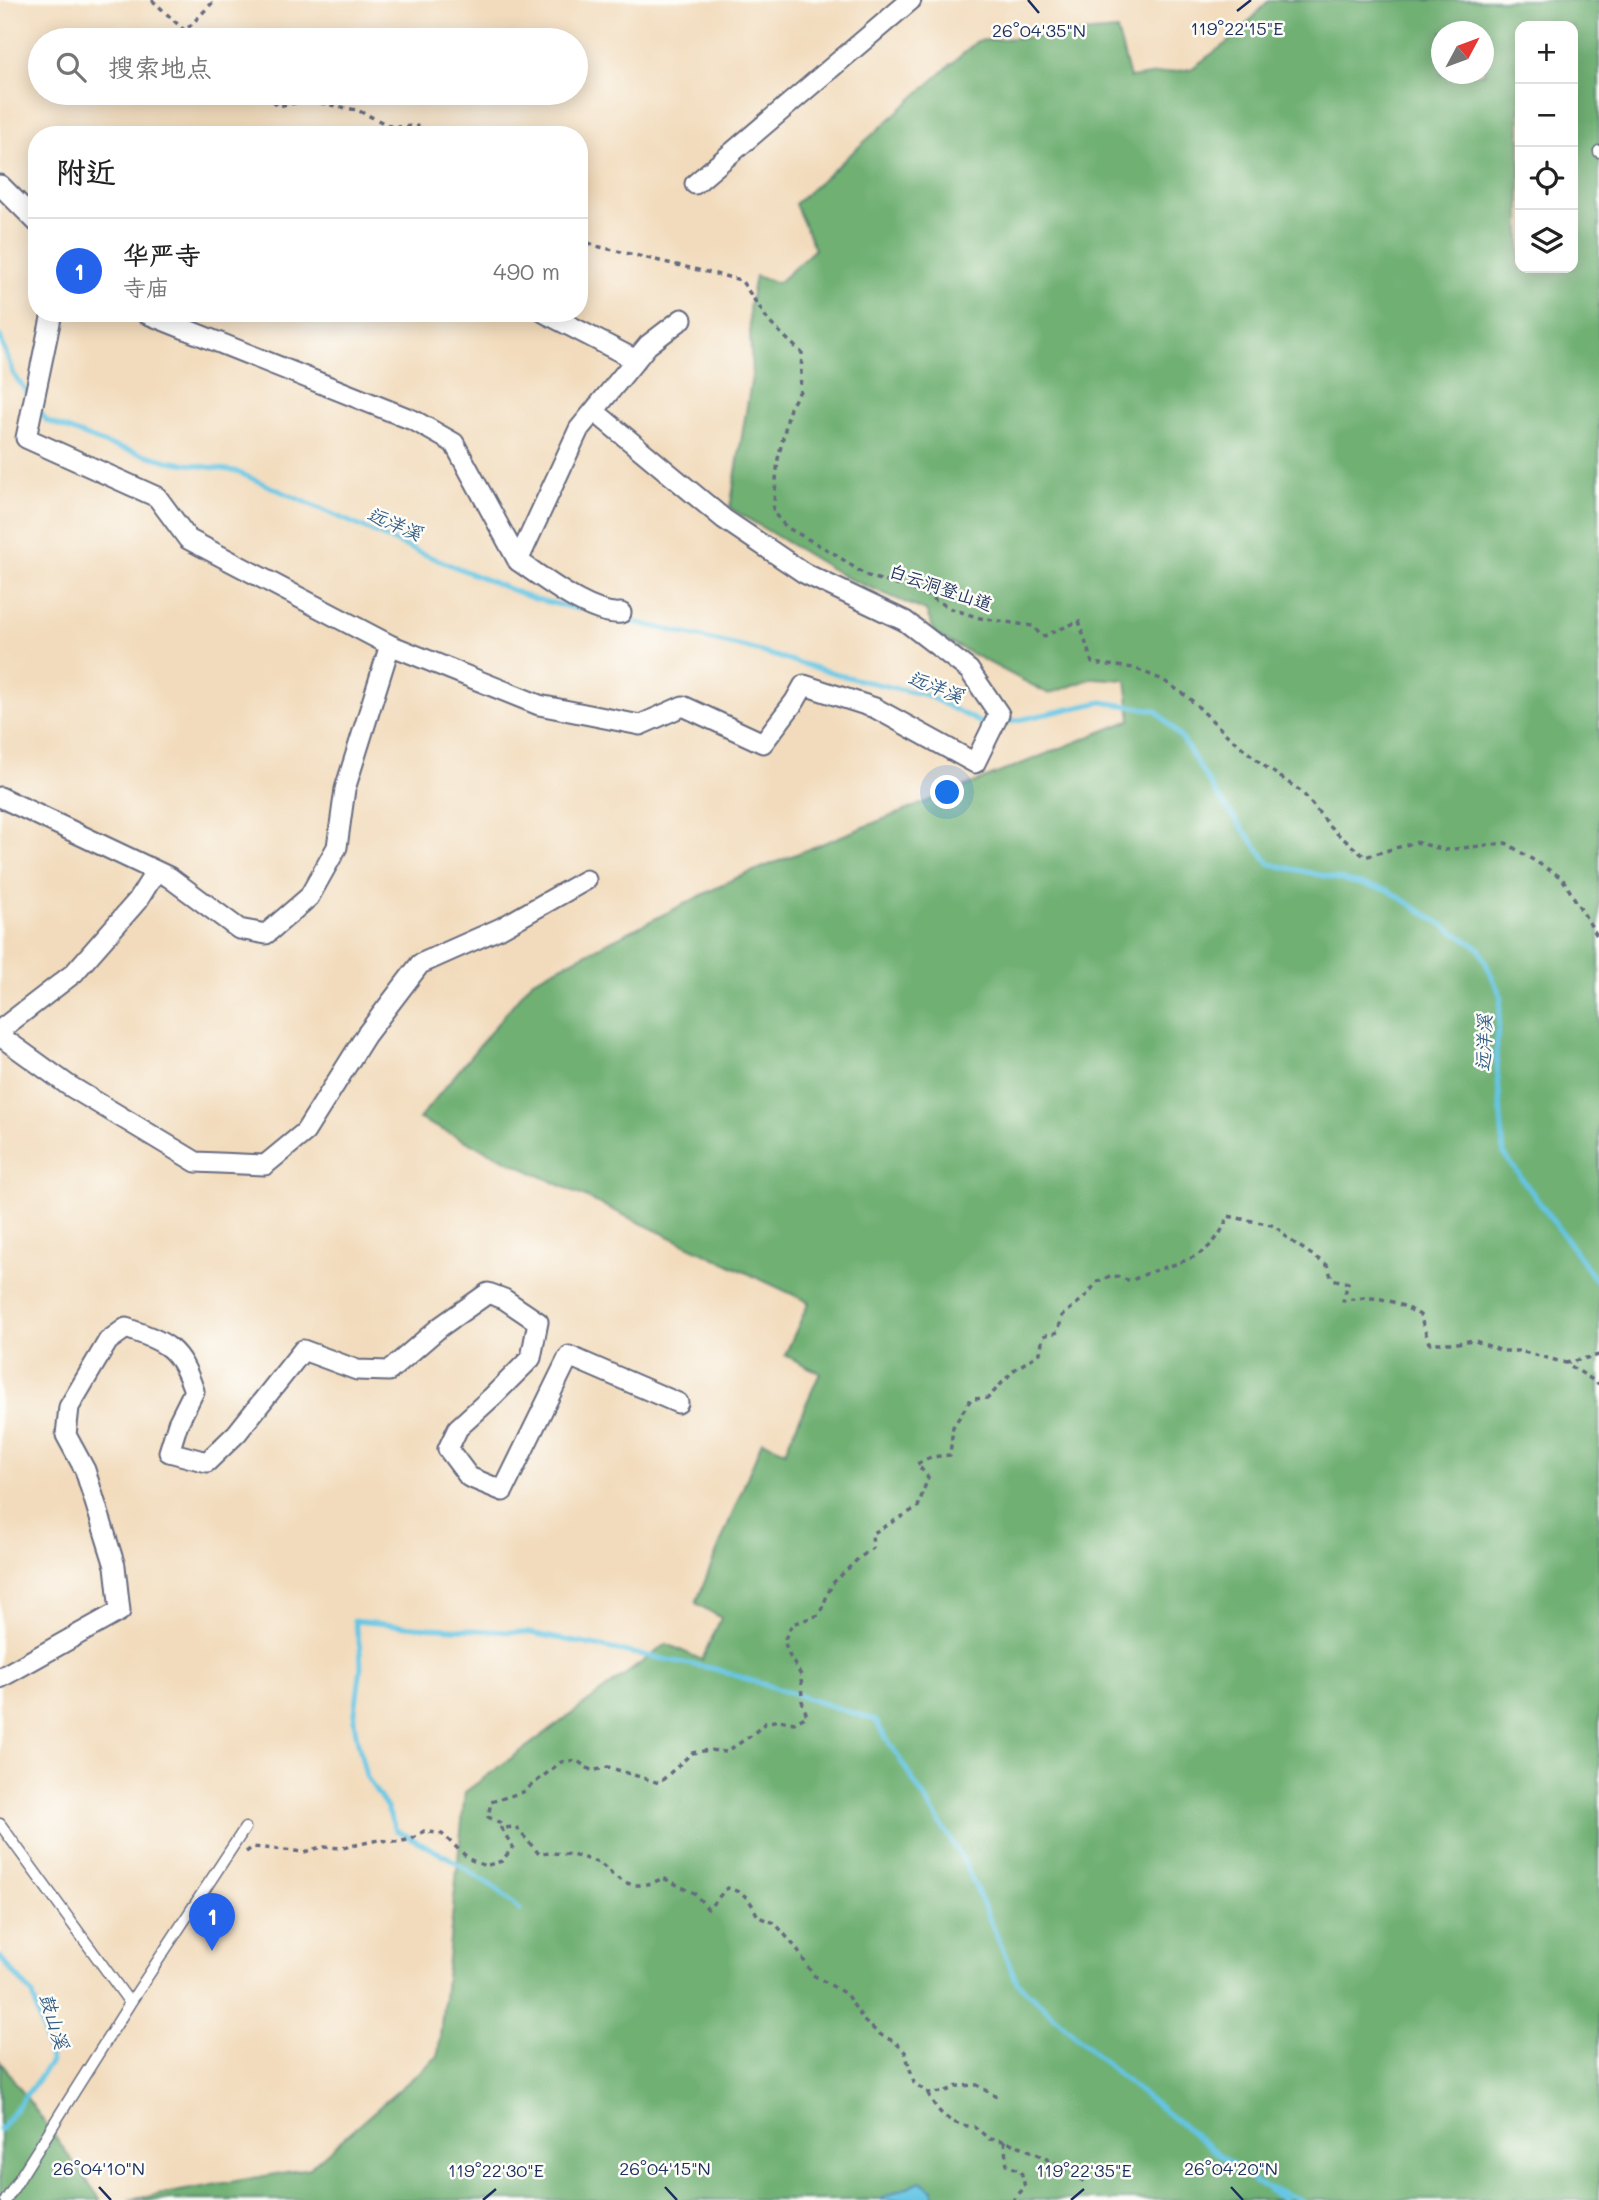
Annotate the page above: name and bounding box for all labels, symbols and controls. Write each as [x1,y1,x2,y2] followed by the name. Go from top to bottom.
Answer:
[1191,16,1283,40] text: 119°22'15"E
[992,18,1086,42] text: 26°04'35"N
[1431,21,1494,84] north arrow
[1515,21,1578,273] map controls
[1515,21,1578,84] button: +
[28,28,588,105] search box
[52,48,90,86] icon: search
[108,50,212,84] text: 搜索地点
[1515,84,1578,147] button: −
[1515,147,1578,210] button: locate
[56,151,116,191] text: 附近
[1515,210,1578,273] button: layers
[123,238,201,272] text: 华严寺
[74,256,84,286] text: 1
[493,256,560,286] text: 490 m
[123,272,169,302] text: 寺庙
[364,500,427,546] water label: 远洋溪
[886,558,996,616] street label: 白云洞登山道
[905,664,968,708] water label: 远洋溪
[930,775,964,809] your location
[1470,1013,1497,1072] water label: 远洋溪
[189,1893,235,1951] pin: 1
[35,1990,76,2053] water label: 鼓山溪
[53,2156,145,2180] text: 26°04'10"N
[619,2156,711,2180] text: 26°04'15"N
[1184,2156,1278,2180] text: 26°04'20"N
[448,2158,544,2182] text: 119°22'30"E
[1036,2158,1132,2182] text: 119°22'35"E

